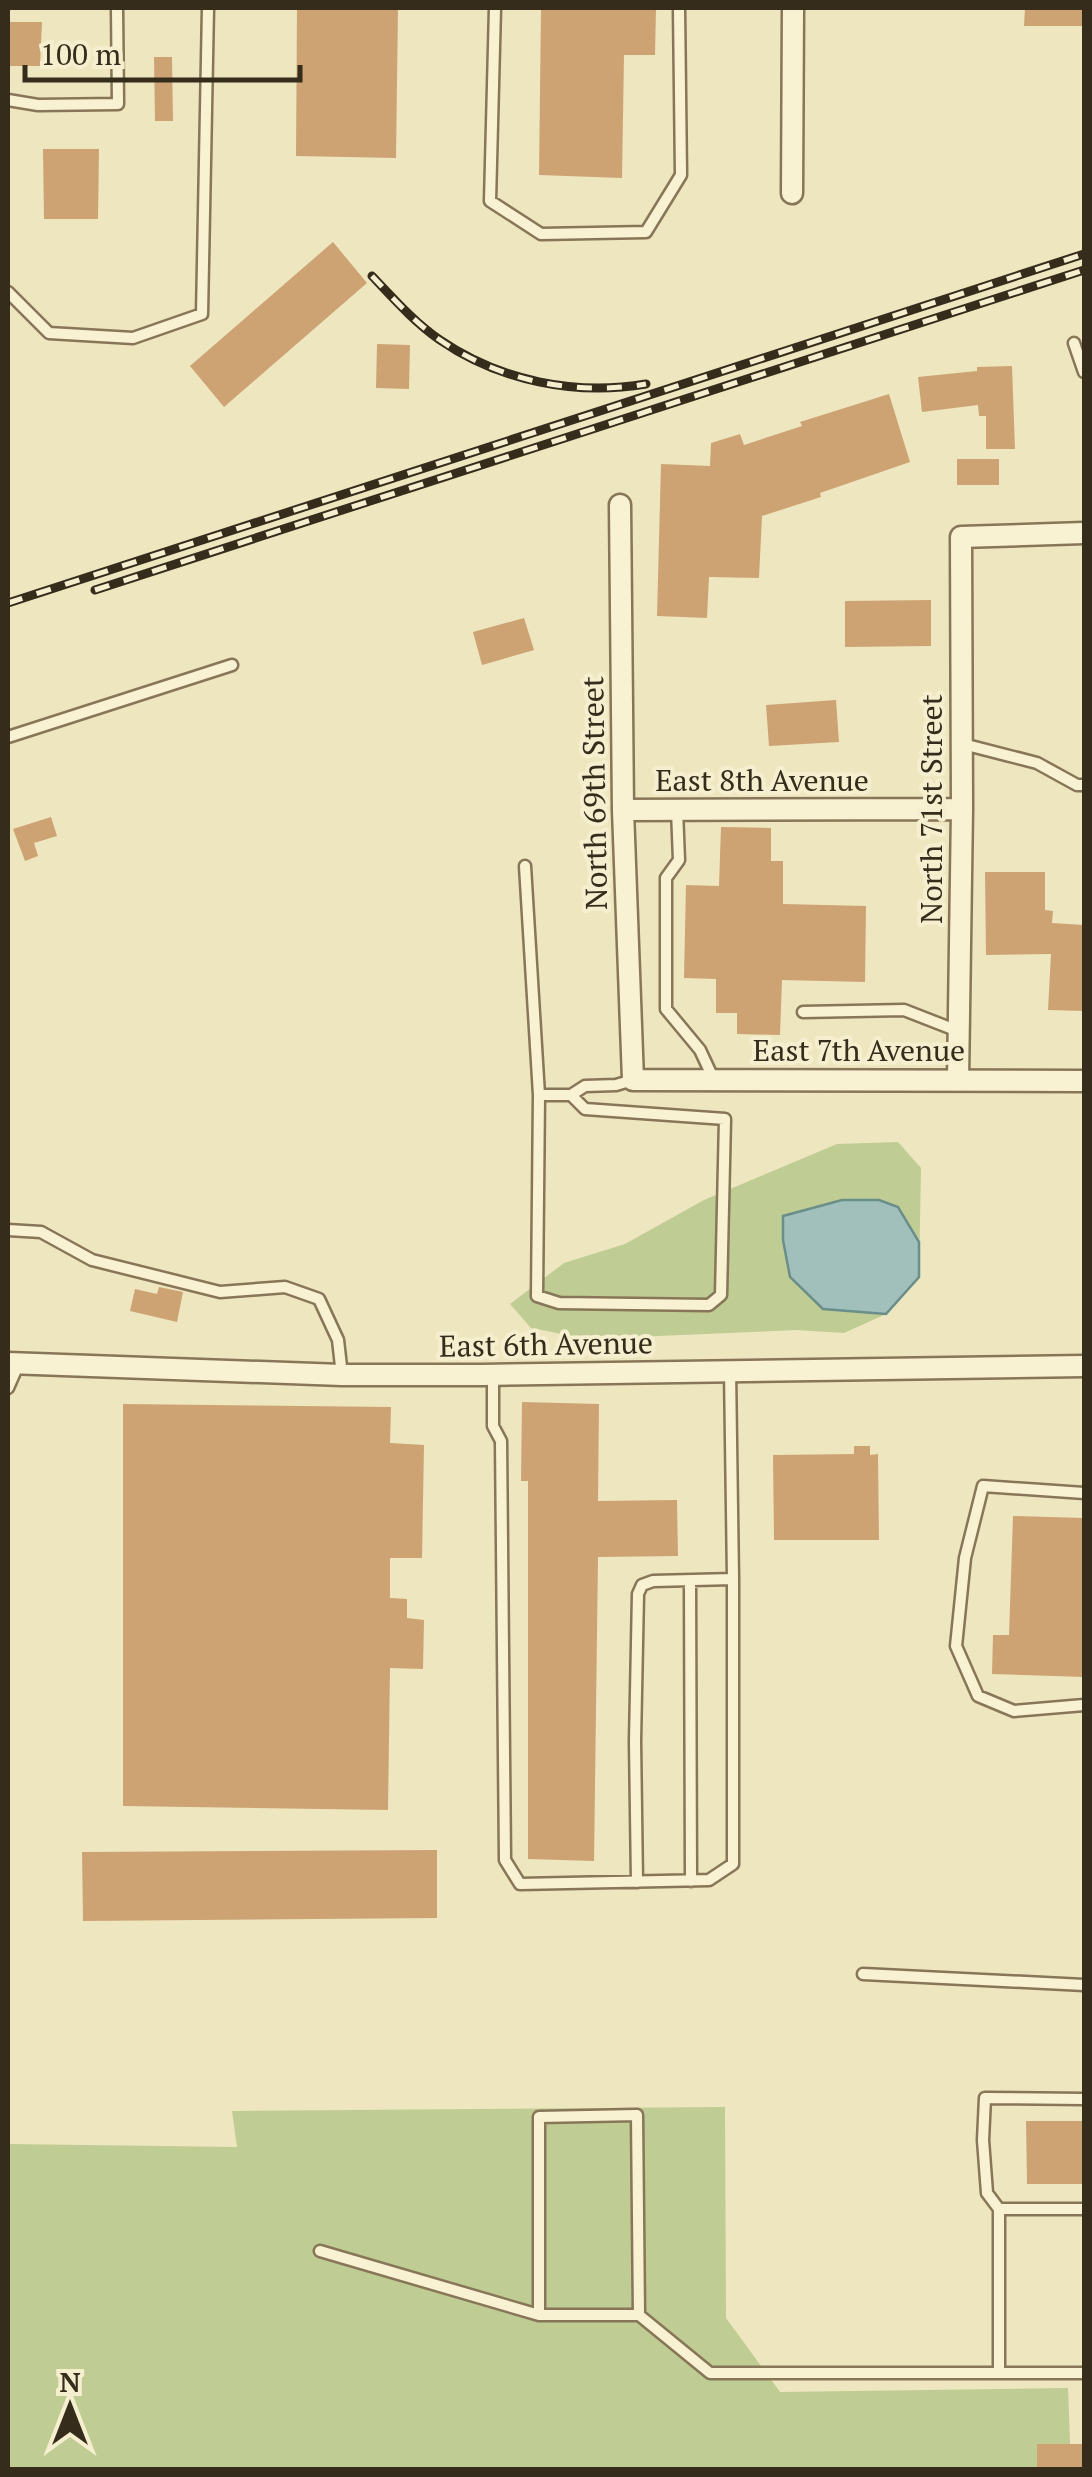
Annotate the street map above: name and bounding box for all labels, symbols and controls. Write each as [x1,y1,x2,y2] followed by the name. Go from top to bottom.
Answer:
[25,20,300,82] scale bar
[40,34,121,74] text: 100 m
[572,676,616,910] street label: North 69th Street
[911,694,951,924] street label: North 71st Street
[655,760,869,800] street label: East 8th Avenue
[753,1030,965,1070] street label: East 7th Avenue
[439,1322,653,1366] street label: East 6th Avenue
[20,2357,120,2457] north arrow
[59,2363,81,2400] text: N

